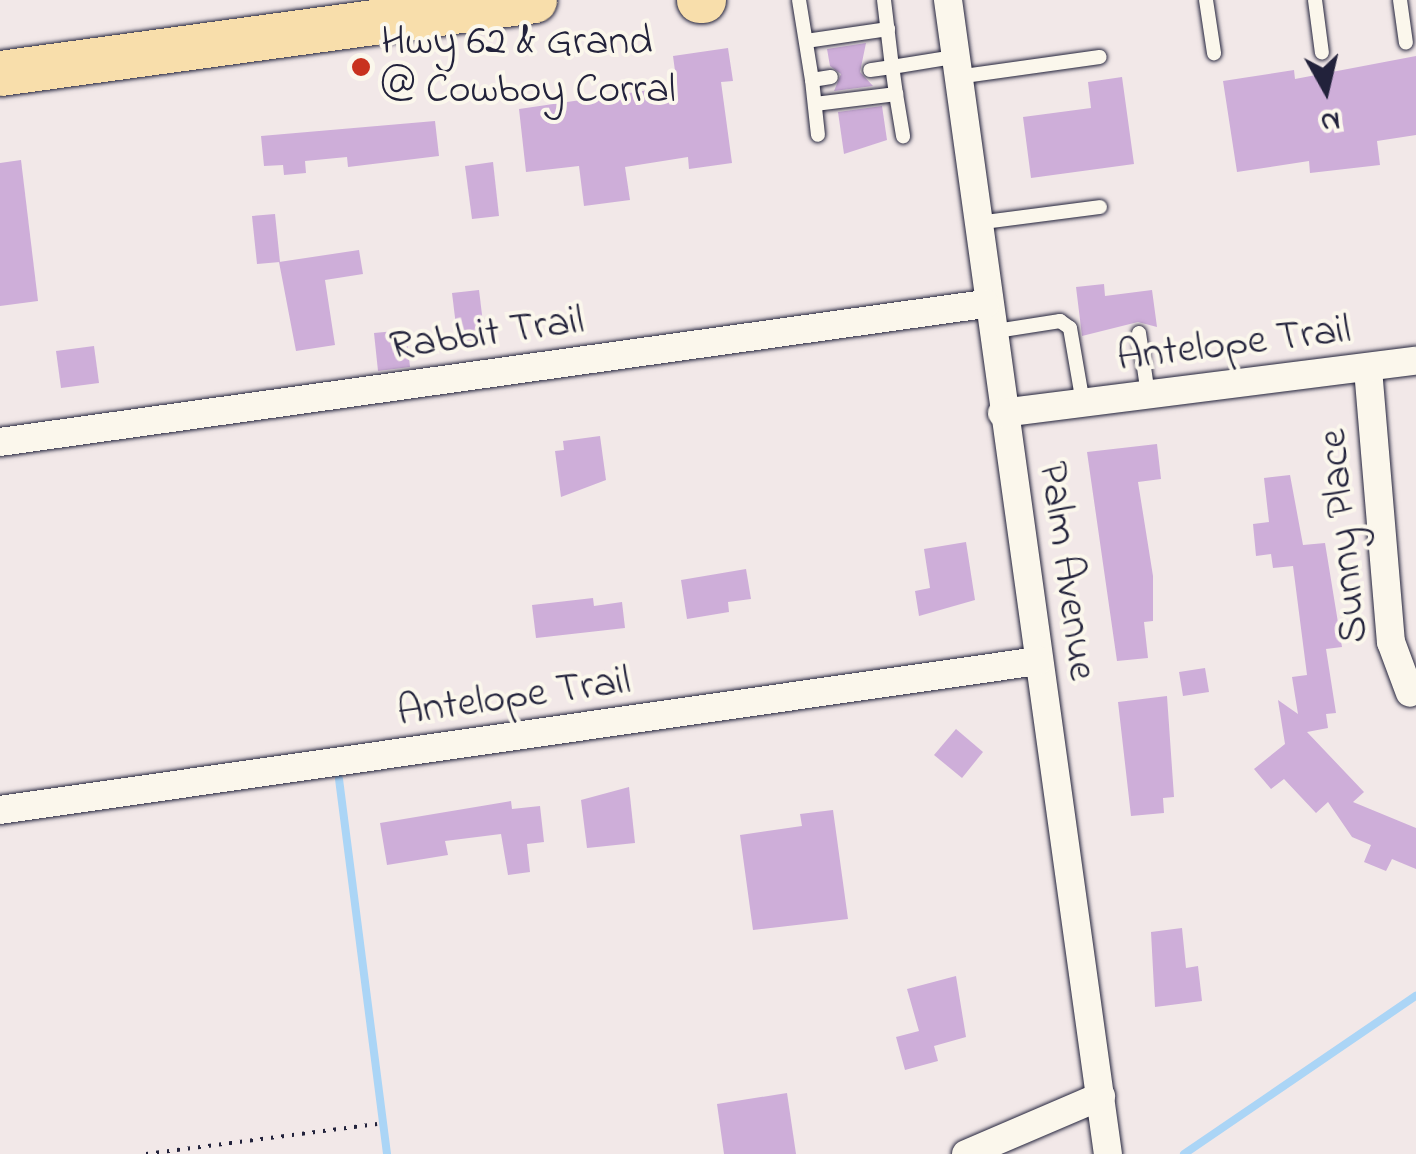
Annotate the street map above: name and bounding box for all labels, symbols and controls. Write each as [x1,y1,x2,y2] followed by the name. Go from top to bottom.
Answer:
[381,18,676,116] place label: Hwy 62 & Grand @ Cowboy Corral
[1276,40,1376,140] north arrow
[350,56,372,78] marker: Hwy 62 & Grand @ Cowboy Corral
[1318,99,1342,142] text: N
[387,296,587,374] street label: Rabbit Trail
[1114,306,1354,384] street label: Antelope Trail
[1309,426,1381,646] street label: Sunny Place
[1026,458,1106,684] street label: Palm Avenue
[394,657,634,739] street label: Antelope Trail

